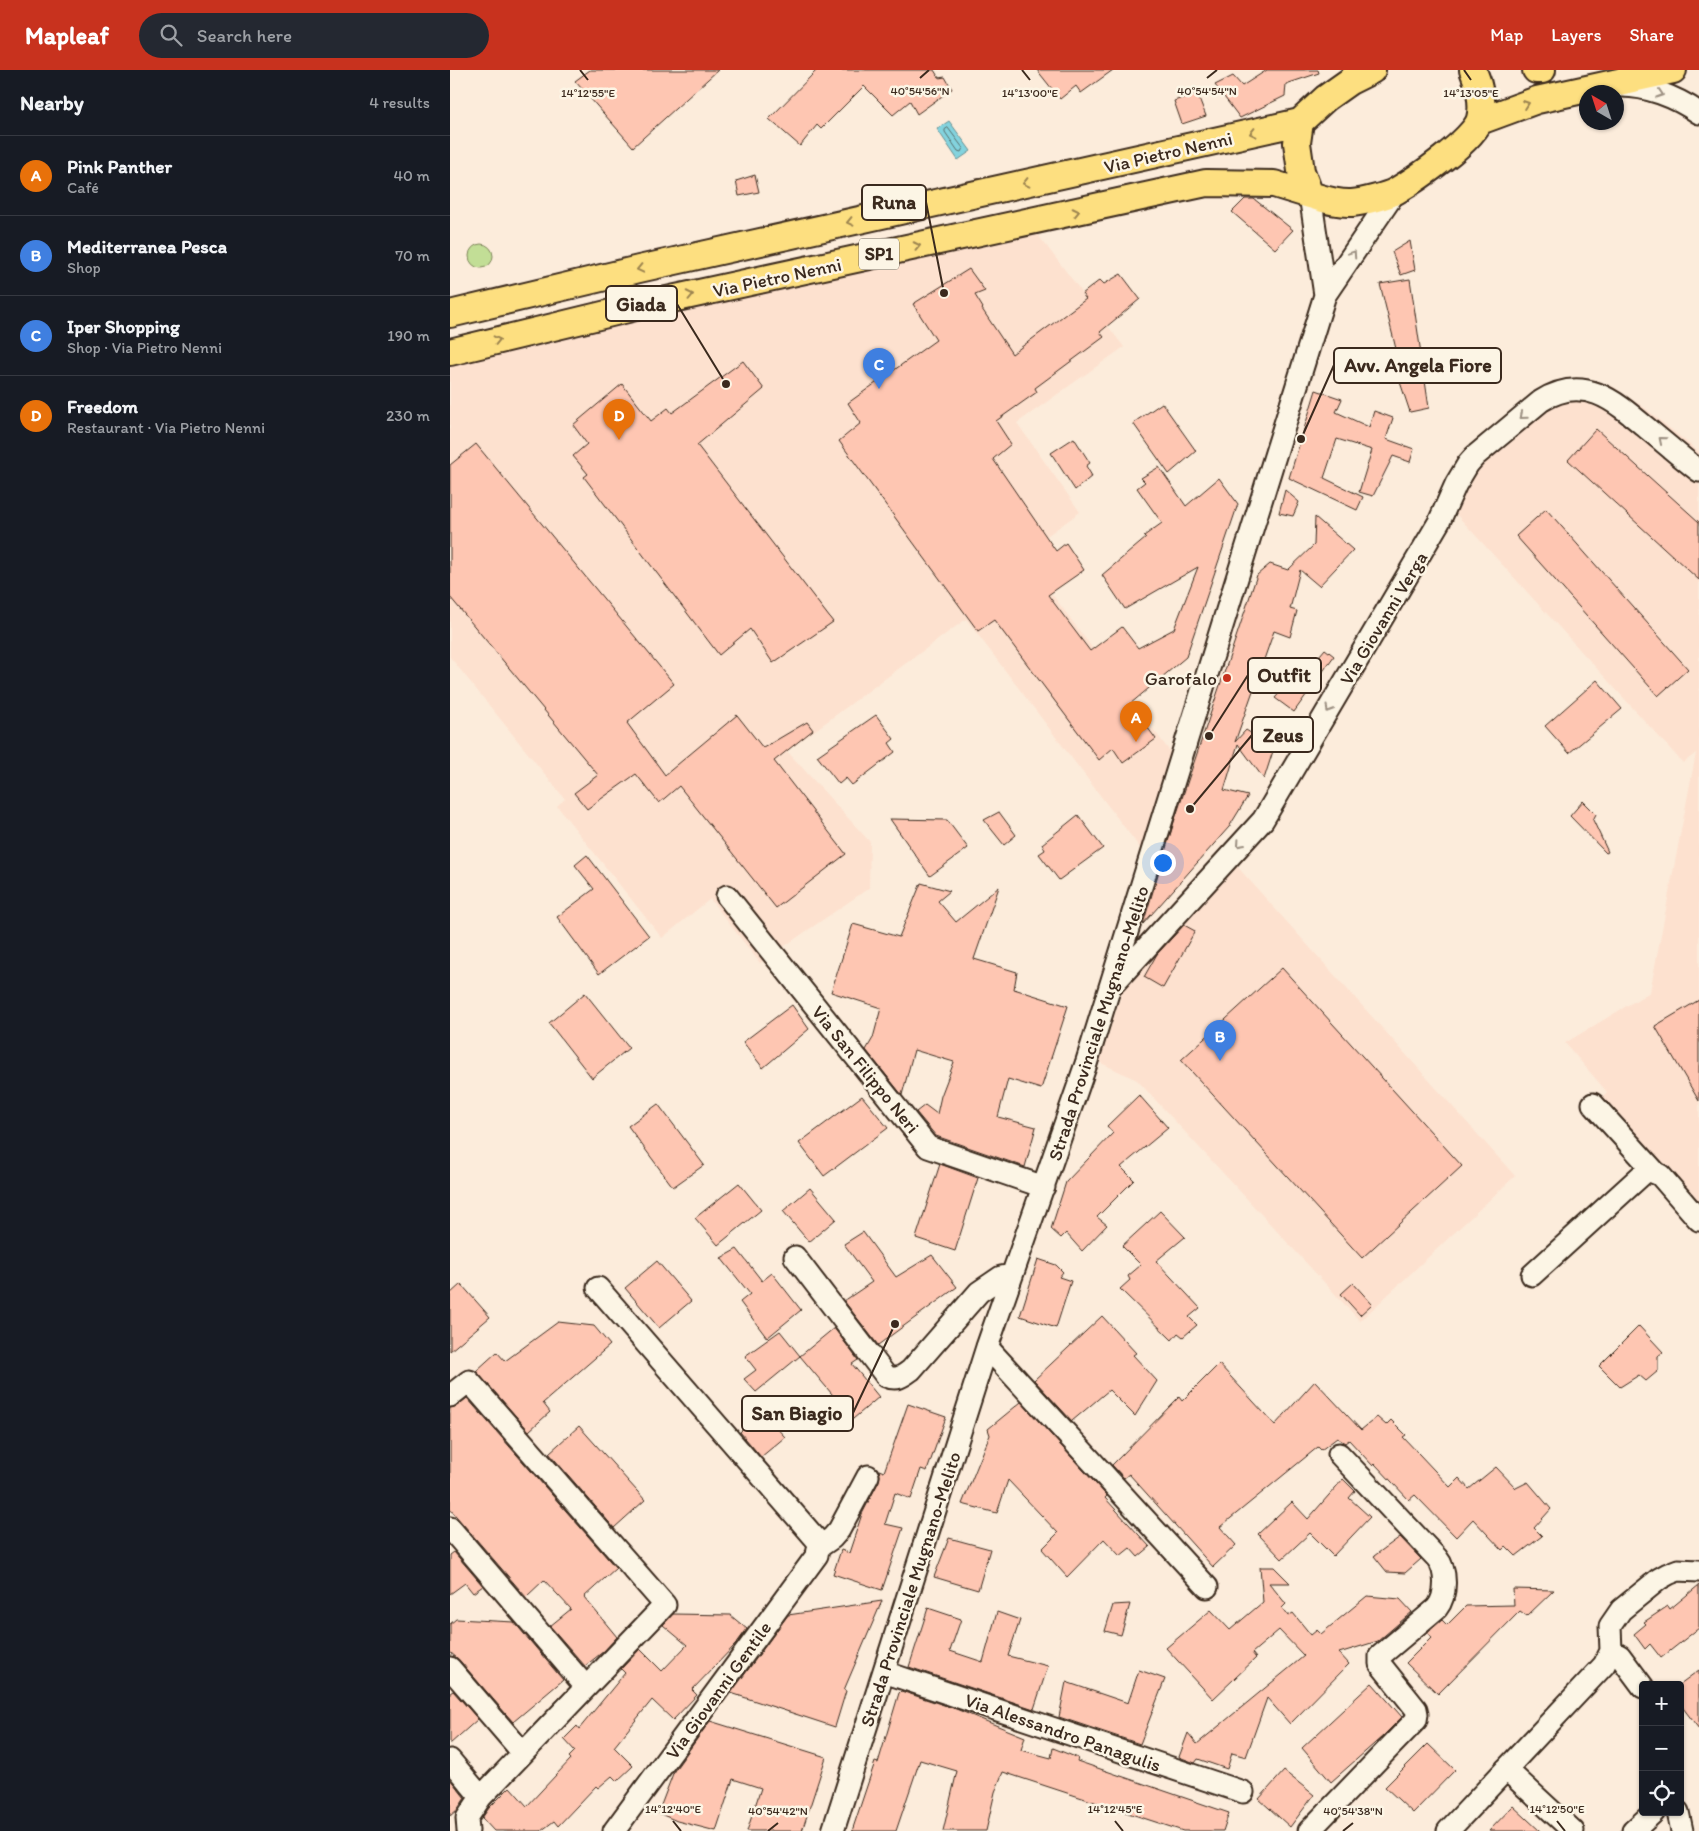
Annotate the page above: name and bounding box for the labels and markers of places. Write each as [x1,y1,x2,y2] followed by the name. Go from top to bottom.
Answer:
[862,185,926,220] callout: Runa
[606,286,677,321] callout: Giada
[863,348,895,389] pin: C
[1334,348,1501,383] callout: Avv. Angela Fiore
[603,399,635,440] pin: D
[1248,658,1321,693] callout: Outfit
[1145,667,1217,690] place label: Garofalo
[1221,672,1233,684] marker: Garofalo
[1120,701,1152,742] pin: A
[1252,717,1313,752] callout: Zeus
[1204,1020,1236,1061] pin: B
[742,1396,853,1431] callout: San Biagio

